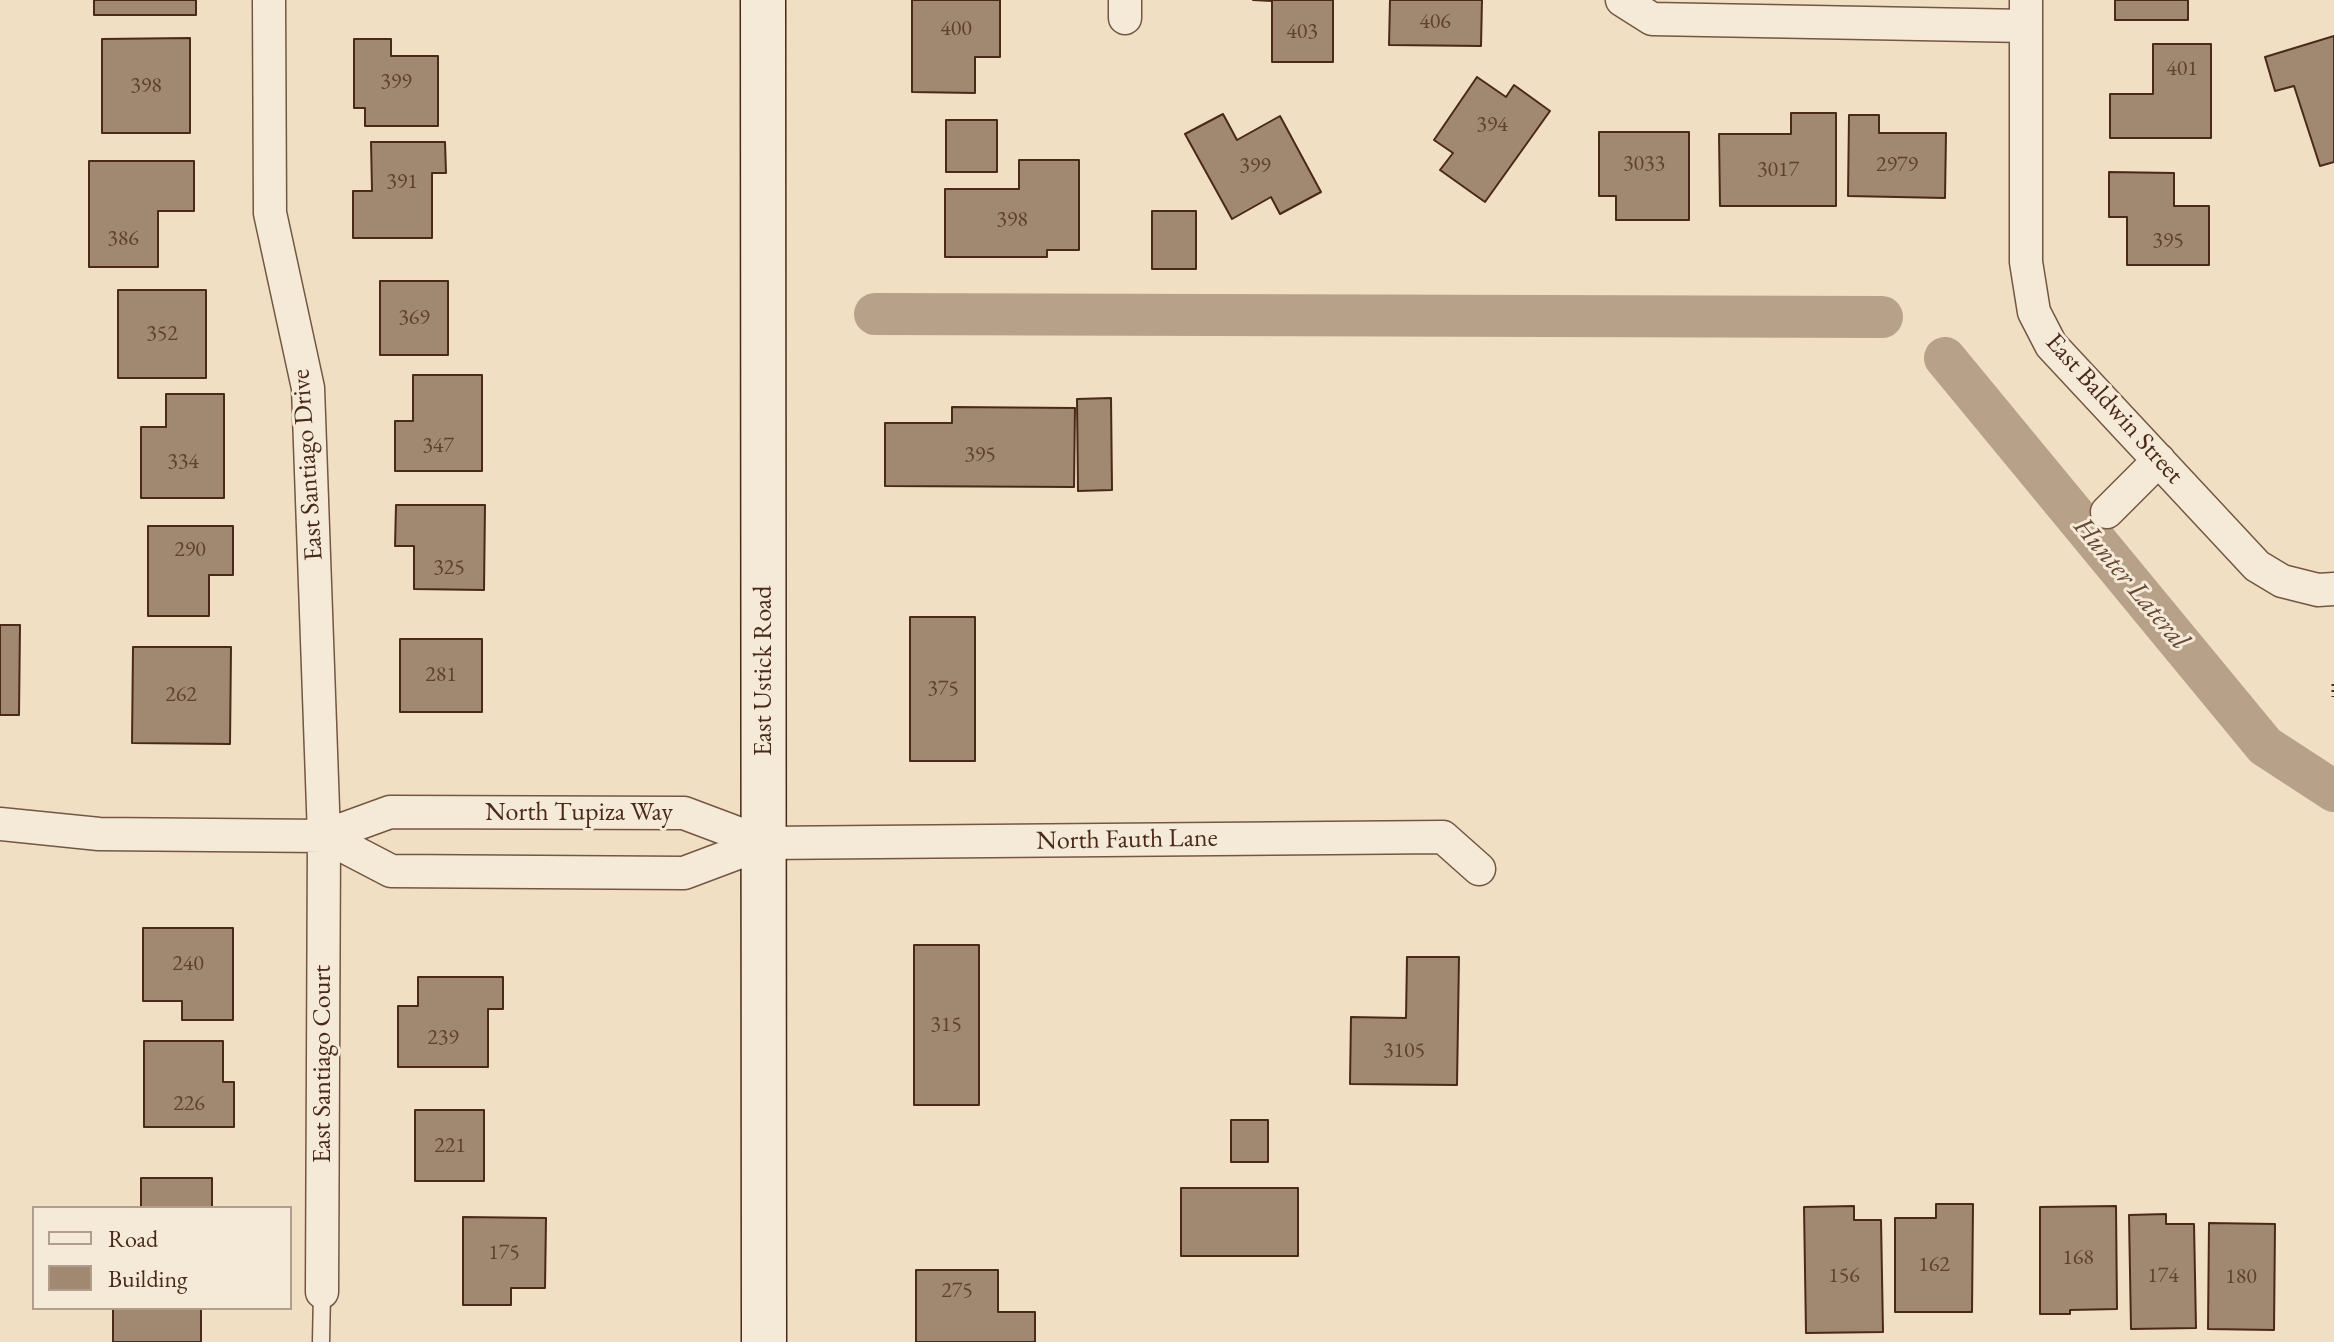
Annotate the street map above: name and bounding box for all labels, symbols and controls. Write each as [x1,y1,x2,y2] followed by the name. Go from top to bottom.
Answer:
[1419,9,1451,35] house number: 406
[940,16,972,42] house number: 400
[1286,19,1318,45] house number: 403
[2166,56,2198,82] house number: 401
[380,69,412,95] house number: 399
[130,73,162,99] house number: 398
[1476,112,1508,138] house number: 394
[1623,151,1665,177] house number: 3033
[1876,152,1918,178] house number: 2979
[1239,153,1271,179] house number: 399
[1757,157,1799,183] house number: 3017
[386,169,418,195] house number: 391
[996,207,1028,233] house number: 398
[107,226,139,252] house number: 386
[2152,228,2184,254] house number: 395
[398,305,430,331] house number: 369
[146,321,178,347] house number: 352
[2038,327,2190,491] street label: East Baldwin Street
[286,368,330,562] street label: East Santiago Drive
[422,433,454,459] house number: 347
[964,442,996,468] house number: 395
[167,449,199,475] house number: 334
[2066,511,2196,657] water label: Hunter Lateral
[174,537,206,563] house number: 290
[433,555,465,581] house number: 325
[748,586,780,756] street label: East Ustick Road
[425,662,457,688] house number: 281
[927,676,959,702] house number: 375
[165,682,197,708] house number: 262
[485,797,673,829] street label: North Tupiza Way
[1036,823,1218,857] street label: North Fauth Lane
[172,951,204,977] house number: 240
[307,965,339,1163] street label: East Santiago Court
[930,1012,962,1038] house number: 315
[427,1025,459,1051] house number: 239
[1383,1038,1425,1064] house number: 3105
[173,1091,205,1117] house number: 226
[434,1133,466,1159] house number: 221
[32,1206,292,1310] legend
[108,1223,158,1254] text: Road
[488,1240,520,1266] house number: 175
[2062,1245,2094,1271] house number: 168
[1918,1252,1950,1278] house number: 162
[108,1263,188,1294] text: Building
[1828,1263,1860,1289] house number: 156
[2147,1263,2179,1289] house number: 174
[2225,1264,2257,1290] house number: 180
[941,1278,973,1304] house number: 275

